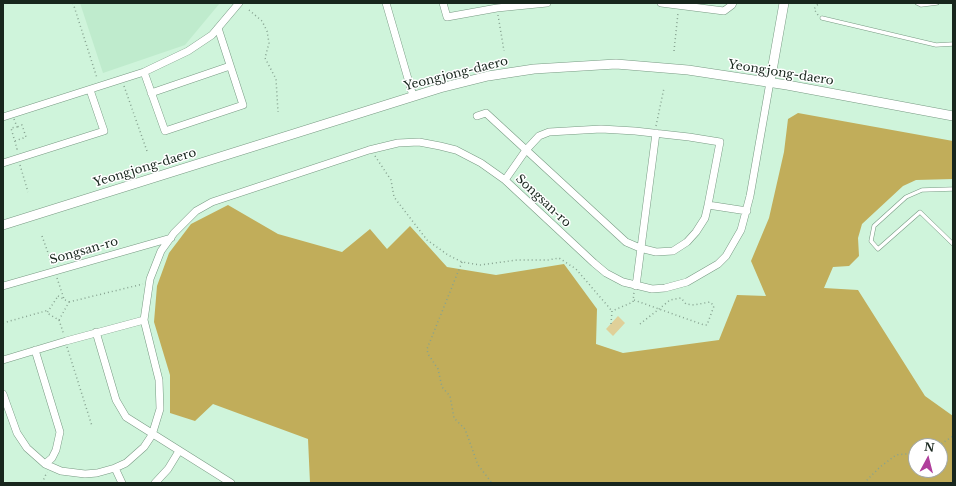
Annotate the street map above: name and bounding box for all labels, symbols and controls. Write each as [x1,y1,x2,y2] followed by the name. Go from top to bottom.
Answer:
[403,54,509,94] street label: Yeongjong-daero
[727,58,835,88] street label: Yeongjong-daero
[92,146,198,190] street label: Yeongjong-daero
[512,172,574,230] street label: Songsan-ro
[48,234,120,268] street label: Songsan-ro
[908,438,948,478] north arrow
[923,440,935,455] text: N

